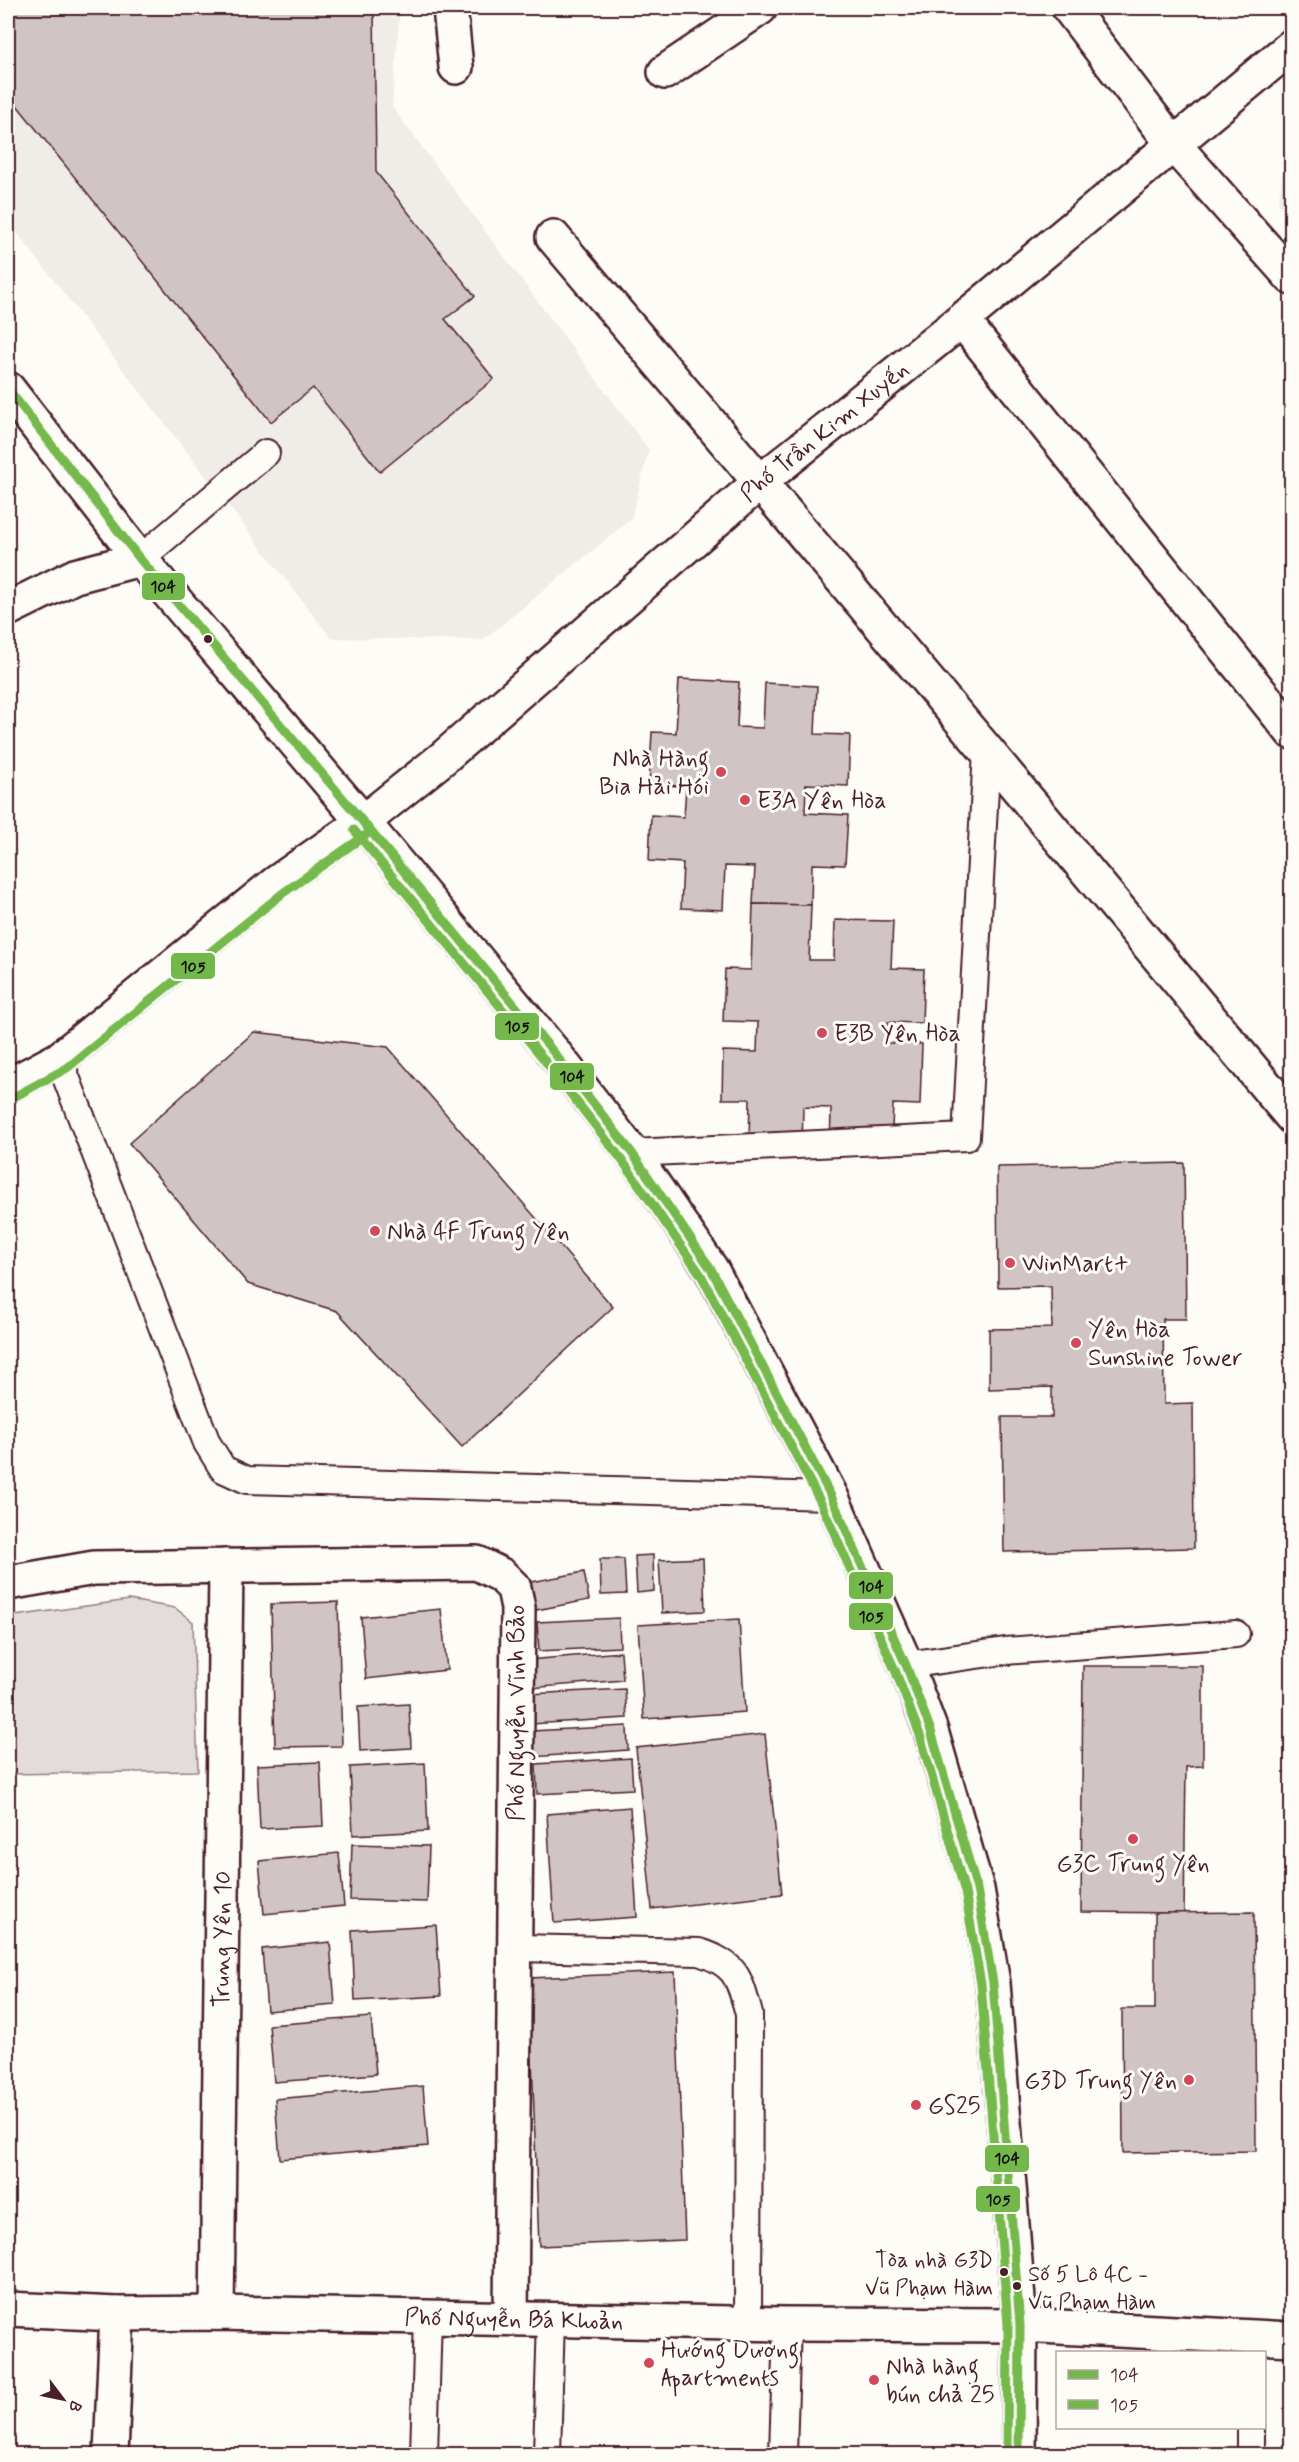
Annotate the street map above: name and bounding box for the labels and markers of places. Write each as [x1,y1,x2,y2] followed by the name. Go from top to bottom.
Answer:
[202,633,214,645] unlabelled marker
[599,744,709,803] place label: Nhà Hàng Bia Hải Hói
[714,765,728,779] marker: Nhà Hàng Bia Hải Hói
[757,786,887,817] place label: E3A Yên Hòa
[738,793,752,807] marker: E3A Yên Hòa
[834,1019,961,1050] place label: E3B Yên Hòa
[815,1026,829,1040] marker: E3B Yên Hòa
[387,1217,570,1251] place label: Nhà 4F Trung Yên
[368,1224,382,1238] marker: Nhà 4F Trung Yên
[1022,1249,1129,1280] place label: WinMart+
[1003,1256,1017,1270] marker: WinMart+
[1088,1315,1243,1374] place label: Yên Hòa Sunshine Tower
[1069,1336,1083,1350] marker: Yên Hòa Sunshine Tower
[1126,1832,1140,1846] marker: G3C Trung Yên
[1056,1849,1210,1883] place label: G3C Trung Yên
[1024,2066,1177,2100] place label: G3D Trung Yên
[1182,2073,1196,2087] marker: G3D Trung Yên
[928,2091,981,2122] place label: GS25
[909,2098,923,2112] marker: GS25
[865,2247,993,2303] place label: Tòa nhà G3D Vũ Phạm Hàm
[1028,2261,1156,2317] place label: Số 5 Lô 4C - Vũ Phạm Hàm
[998,2266,1010,2278] marker: Tòa nhà G3D Vũ Phạm Hàm
[1011,2280,1023,2292] marker: Số 5 Lô 4C - Vũ Phạm Hàm
[661,2335,799,2397] place label: Hướng Dương Apartments
[886,2352,995,2411] place label: Nhà hàng bún chả 25
[642,2356,656,2370] marker: Hướng Dương Apartments
[867,2373,881,2387] marker: Nhà hàng bún chả 25

